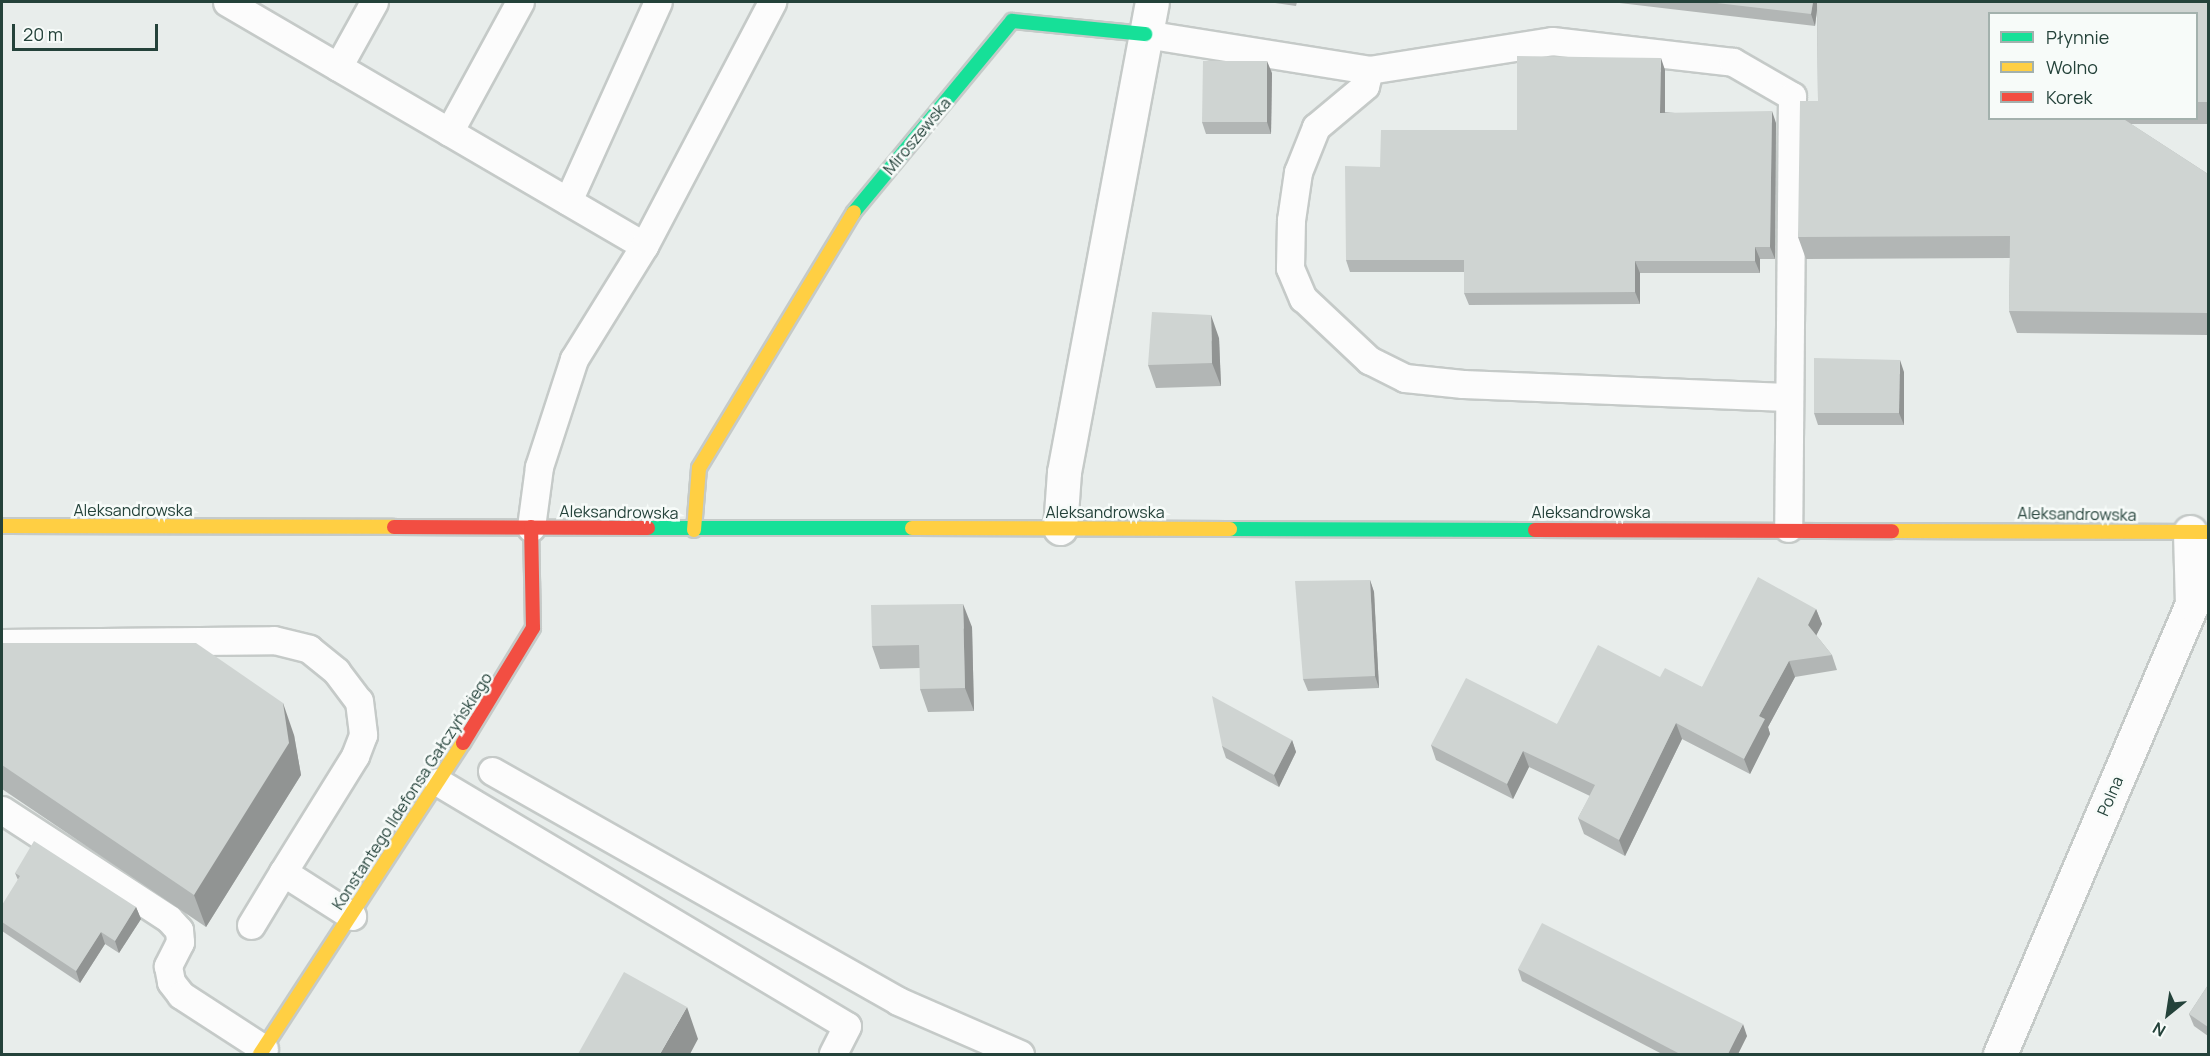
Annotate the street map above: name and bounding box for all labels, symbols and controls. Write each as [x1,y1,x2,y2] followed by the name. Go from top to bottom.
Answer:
[15,12,160,50] scale bar
[1988,12,2198,120] legend
[23,22,63,46] text: 20 m
[2046,25,2109,49] text: Płynnie
[2046,55,2098,79] text: Wolno
[2046,85,2092,109] text: Korek
[879,94,955,178] street label: Miroszewska
[73,500,193,520] street label: Aleksandrowska
[559,501,679,523] street label: Aleksandrowska
[1045,502,1165,522] street label: Aleksandrowska
[1531,502,1651,522] street label: Aleksandrowska
[2017,503,2137,525] street label: Aleksandrowska
[328,669,496,913] street label: Konstantego Ildefonsa Gałczyńskiego
[2093,773,2127,819] street label: Polna
[2138,984,2198,1044] north arrow
[2149,1017,2169,1042] text: N

